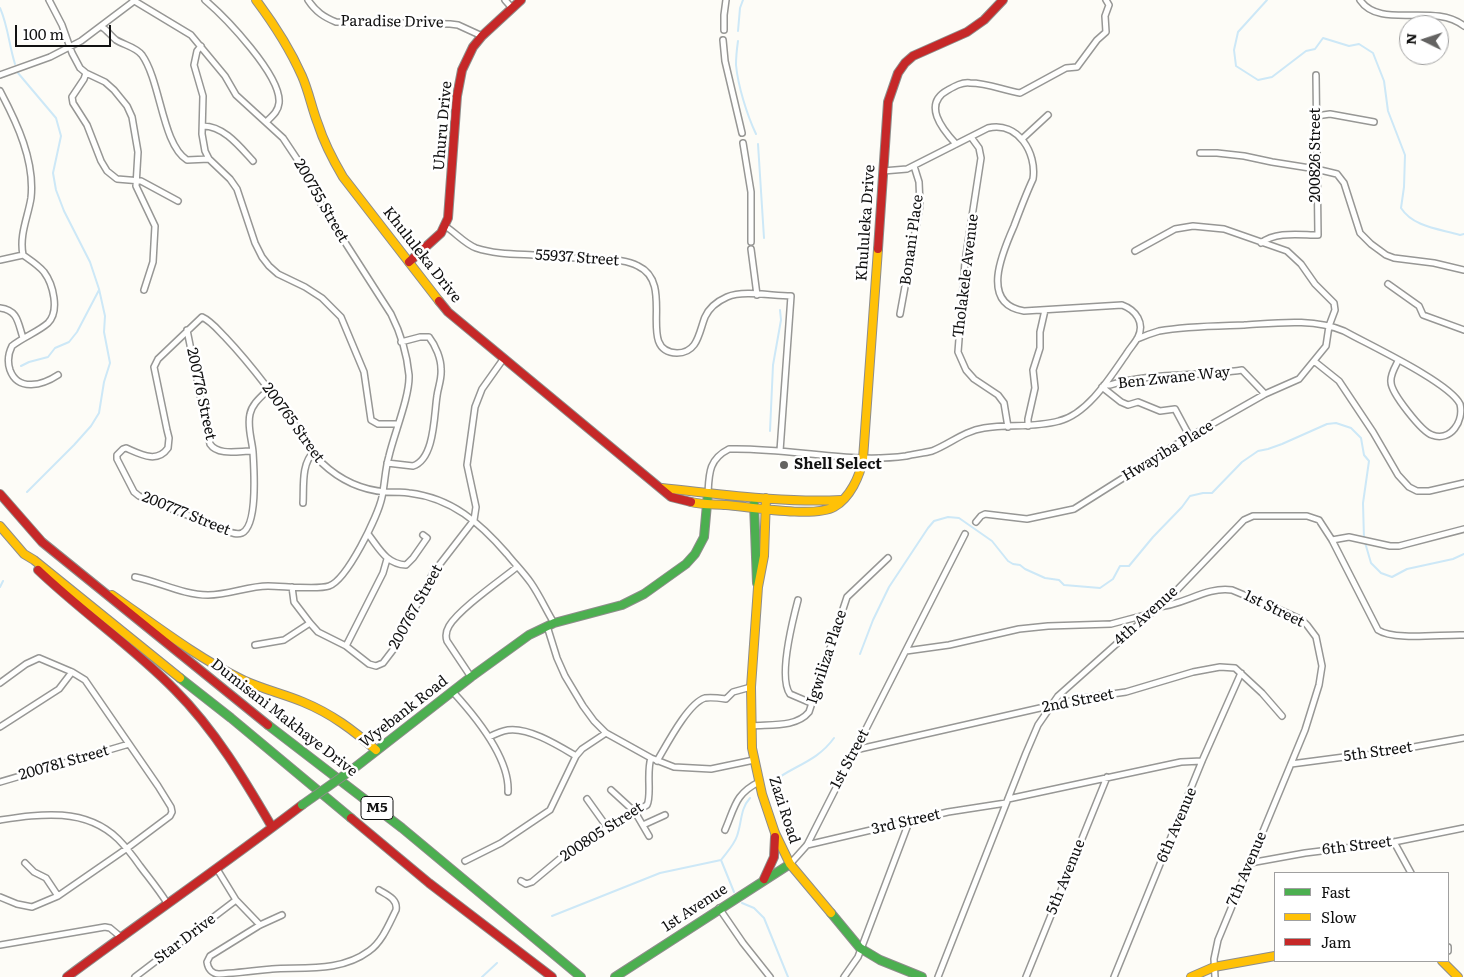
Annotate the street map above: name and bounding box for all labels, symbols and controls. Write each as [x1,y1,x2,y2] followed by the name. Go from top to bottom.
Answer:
[340,12,444,32] street label: Paradise Drive
[18,15,114,47] scale bar
[1399,15,1449,65] north arrow
[23,22,64,45] text: 100 m
[1400,32,1420,46] text: N
[430,80,456,172] street label: Uhuru Drive
[1307,108,1325,202] street label: 200826 Street
[290,156,352,246] street label: 200755 Street
[853,164,879,282] street label: Khululeka Drive
[897,193,927,287] street label: Bonani Place
[379,203,465,307] street label: Khululeka Drive
[949,213,983,339] street label: Tholakele Avenue
[534,246,620,270] street label: 55937 Street
[182,346,220,442] street label: 200776 Street
[1117,363,1231,393] street label: Ben Zwane Way
[258,380,328,466] street label: 200765 Street
[1119,417,1217,485] street label: Hwayiba Place
[794,456,882,474] place label: Shell Select
[778,459,790,471] marker: Shell Select
[139,488,233,540] street label: 200777 Street
[385,561,447,653] street label: 200767 Street
[1110,583,1182,649] street label: 4th Avenue
[1241,587,1307,631] street label: 1st Street
[803,608,851,706] street label: Igwiliza Place
[207,655,361,781] street label: Dumisani Makhaye Drive
[356,672,452,752] street label: Wyebank Road
[1041,685,1115,717] street label: 2nd Street
[827,726,873,792] street label: 1st Street
[1342,738,1414,766] street label: 5th Street
[17,742,111,784] street label: 200781 Street
[765,774,803,846] street label: Zazi Road
[1153,785,1201,865] street label: 6th Avenue
[361,796,393,820] road number: M5
[557,798,647,866] street label: 200805 Street
[870,805,942,839] street label: 3rd Street
[1223,829,1271,909] street label: 7th Avenue
[1321,833,1393,859] street label: 6th Street
[1043,837,1089,917] street label: 5th Avenue
[1274,872,1449,962] legend
[659,880,731,936] street label: 1st Avenue
[1321,880,1350,903] text: Fast
[1321,905,1356,928] text: Slow
[151,910,219,968] street label: Star Drive
[1321,930,1351,953] text: Jam

